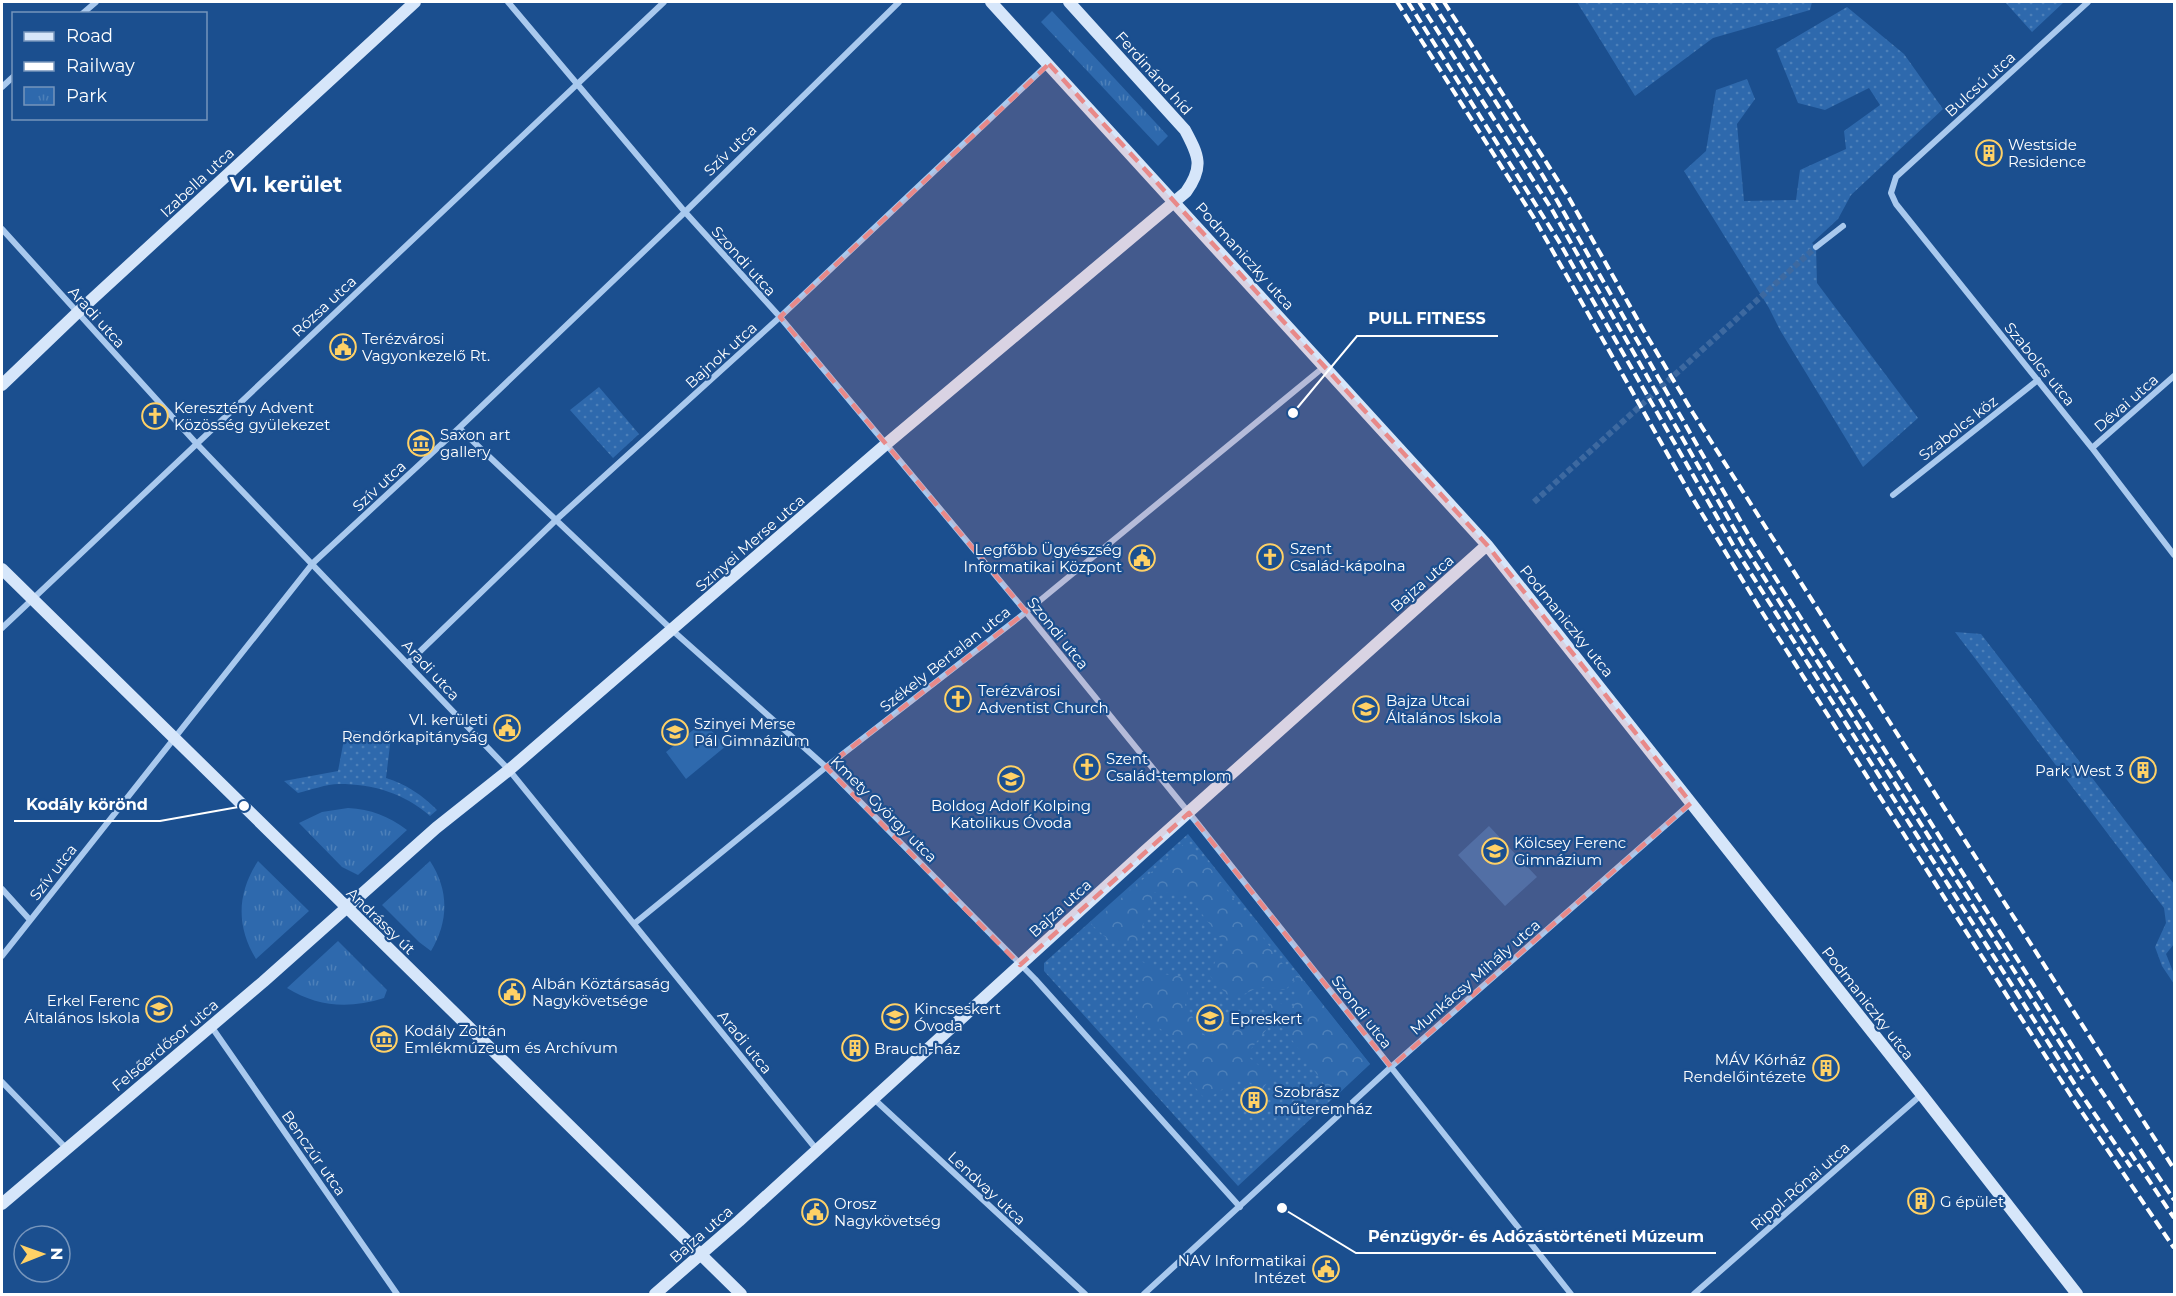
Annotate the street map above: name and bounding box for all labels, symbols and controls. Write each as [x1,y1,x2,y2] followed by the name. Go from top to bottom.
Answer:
[12,12,207,120] legend
[66,25,113,47] text: Road
[1112,27,1196,119] street label: Ferdinánd híd
[1941,47,2019,121] street label: Bulcsú utca
[66,55,135,77] text: Railway
[66,85,107,107] text: Park
[700,120,760,180] street label: Szív utca
[2008,135,2086,171] place label: Westside Residence
[1974,138,2004,168] building icon: Westside Residence
[156,143,238,221] street label: Izabella utca
[229,172,342,197] district label: VI. kerület
[1191,198,1299,314] street label: Podmaniczky utca
[708,222,780,300] street label: Szondi utca
[288,271,360,341] street label: Rózsa utca
[64,282,130,352] street label: Aradi utca
[1357,302,1498,336] callout: PULL FITNESS
[1368,309,1486,328] text: PULL FITNESS
[681,318,761,392] street label: Bajnok utca
[2000,318,2080,410] street label: Szabolcs utca
[362,329,490,365] place label: Terézvárosi Vagyonkezelő Rt.
[328,332,358,362] public building icon: Terézvárosi Vagyonkezelő Rt.
[2090,370,2162,436] street label: Dévai utca
[1915,391,2001,465] street label: Szabolcs köz
[174,398,330,434] place label: Keresztény Advent Közösség gyülekezet
[140,401,170,431] church icon: Keresztény Advent Közösség gyülekezet
[440,425,510,461] place label: Saxon art gallery
[406,428,436,458] museum icon: Saxon art gallery
[348,456,410,516] street label: Szív utca
[691,490,809,596] street label: Szinyei Merse utca
[1290,539,1406,575] place label: Szent Család-kápolna
[963,540,1122,576] place label: Legfőbb Ügyészség Informatikai Központ
[1255,542,1285,572] church icon: Szent Család-kápolna
[1127,543,1157,573] public building icon: Legfőbb Ügyészség Informatikai Központ
[1386,550,1458,616] street label: Bajza utca
[1516,561,1618,681] street label: Podmaniczky utca
[1023,593,1093,673] street label: Szondi utca
[876,602,1014,716] street label: Székely Bertalan utca
[398,636,464,704] street label: Aradi utca
[978,681,1109,717] place label: Terézvárosi Adventist Church
[943,684,973,714] church icon: Terézvárosi Adventist Church
[1386,691,1502,727] place label: Bajza Utcai Általános Iskola
[1351,694,1381,724] school or university icon: Bajza Utcai Általános Iskola
[342,710,488,746] place label: VI. kerületi Rendőrkapitányság
[492,713,522,743] public building icon: VI. kerületi Rendőrkapitányság
[694,714,810,750] place label: Szinyei Merse Pál Gimnázium
[660,717,690,747] school or university icon: Szinyei Merse Pál Gimnázium
[1106,749,1232,785] place label: Szent Család-templom
[827,752,941,866] street label: Kmety György utca
[1072,752,1102,782] church icon: Szent Család-templom
[2128,755,2158,785] building icon: Park West 3
[2035,761,2124,780] place label: Park West 3
[996,764,1026,794] school or university icon: Boldog Adolf Kolping Katolikus Óvoda
[14,787,160,821] callout: Kodály körönd
[26,795,148,814] text: Kodály körönd
[931,796,1091,832] place label: Boldog Adolf Kolping Katolikus Óvoda
[1514,833,1626,869] place label: Kölcsey Ferenc Gimnázium
[1480,836,1510,866] school or university icon: Kölcsey Ferenc Gimnázium
[25,840,81,904] street label: Szív utca
[1025,875,1095,941] street label: Bajza utca
[343,884,419,958] street label: Andrássy út
[1406,915,1544,1039] street label: Munkácsy Mihály utca
[1818,942,1918,1064] street label: Podmaniczky utca
[1328,972,1396,1052] street label: Szondi utca
[532,974,670,1010] place label: Albán Köztársaság Nagykövetsége
[497,977,527,1007] public building icon: Albán Köztársaság Nagykövetsége
[24,991,140,1027] place label: Erkel Ferenc Általános Iskola
[144,994,174,1024] school or university icon: Erkel Ferenc Általános Iskola
[108,995,222,1095] street label: Felsőerdősor utca
[914,999,1001,1035] place label: Kincseskert Óvoda
[880,1002,910,1032] school or university icon: Kincseskert Óvoda
[1195,1003,1225,1033] school or university icon: Epreskert
[714,1006,776,1078] street label: Aradi utca
[1230,1009,1302,1028] place label: Epreskert
[404,1021,618,1057] place label: Kodály Zoltán Emlékmúzeum és Archívum
[369,1024,399,1054] museum icon: Kodály Zoltán Emlékmúzeum és Archívum
[840,1033,870,1063] building icon: Brauch-ház
[874,1039,961,1058] place label: Brauch-ház
[1683,1050,1806,1086] place label: MÁV Kórház Rendelőintézete
[1811,1053,1841,1083] building icon: MÁV Kórház Rendelőintézete
[1274,1082,1373,1118] place label: Szobrász műteremház
[1239,1085,1269,1115] building icon: Szobrász műteremház
[278,1107,350,1199] street label: Benczúr utca
[1746,1138,1854,1234] street label: Rippl-Rónai utca
[944,1147,1030,1229] street label: Lendvay utca
[1906,1186,1936,1216] building icon: G épület
[1940,1192,2004,1211] place label: G épület
[834,1194,941,1230] place label: Orosz Nagykövetség
[800,1197,830,1227] public building icon: Orosz Nagykövetség
[665,1201,737,1267] street label: Bajza utca
[1356,1219,1716,1253] callout: Pénzügyőr- és Adózástörténeti Múzeum
[12,1224,72,1284] north arrow
[1368,1227,1704,1246] text: Pénzügyőr- és Adózástörténeti Múzeum
[47,1247,66,1260] text: N
[1178,1251,1306,1287] place label: NAV Informatikai Intézet
[1311,1254,1341,1284] public building icon: NAV Informatikai Intézet

